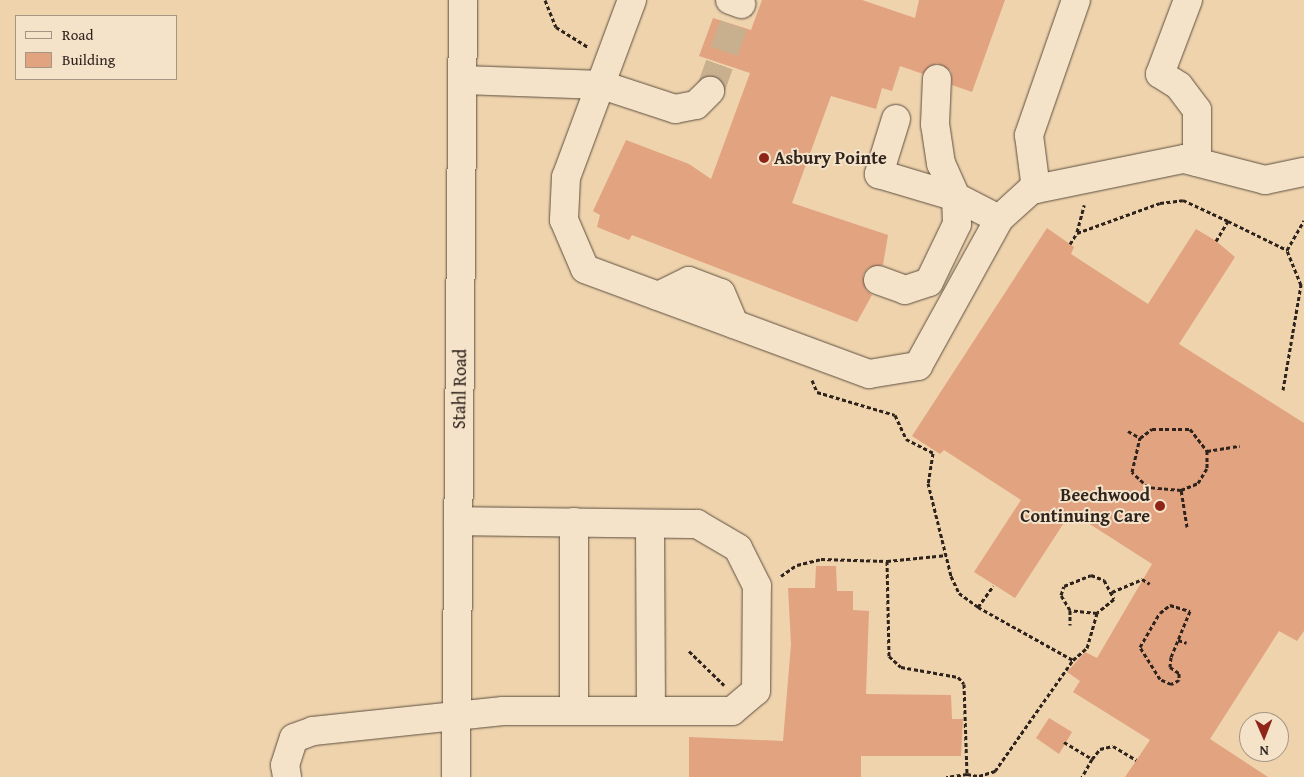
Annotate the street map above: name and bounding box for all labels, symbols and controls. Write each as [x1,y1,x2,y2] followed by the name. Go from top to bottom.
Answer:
[15,15,178,80] legend
[62,24,93,45] text: Road
[62,49,115,70] text: Building
[774,147,887,169] place label: Asbury Pointe
[758,152,770,164] marker: Asbury Pointe
[448,349,472,429] street label: Stahl Road
[1020,485,1150,528] place label: Beechwood Continuing Care
[1154,500,1166,512] marker: Beechwood Continuing Care
[1239,712,1289,762] north arrow
[1259,741,1269,761] text: N

